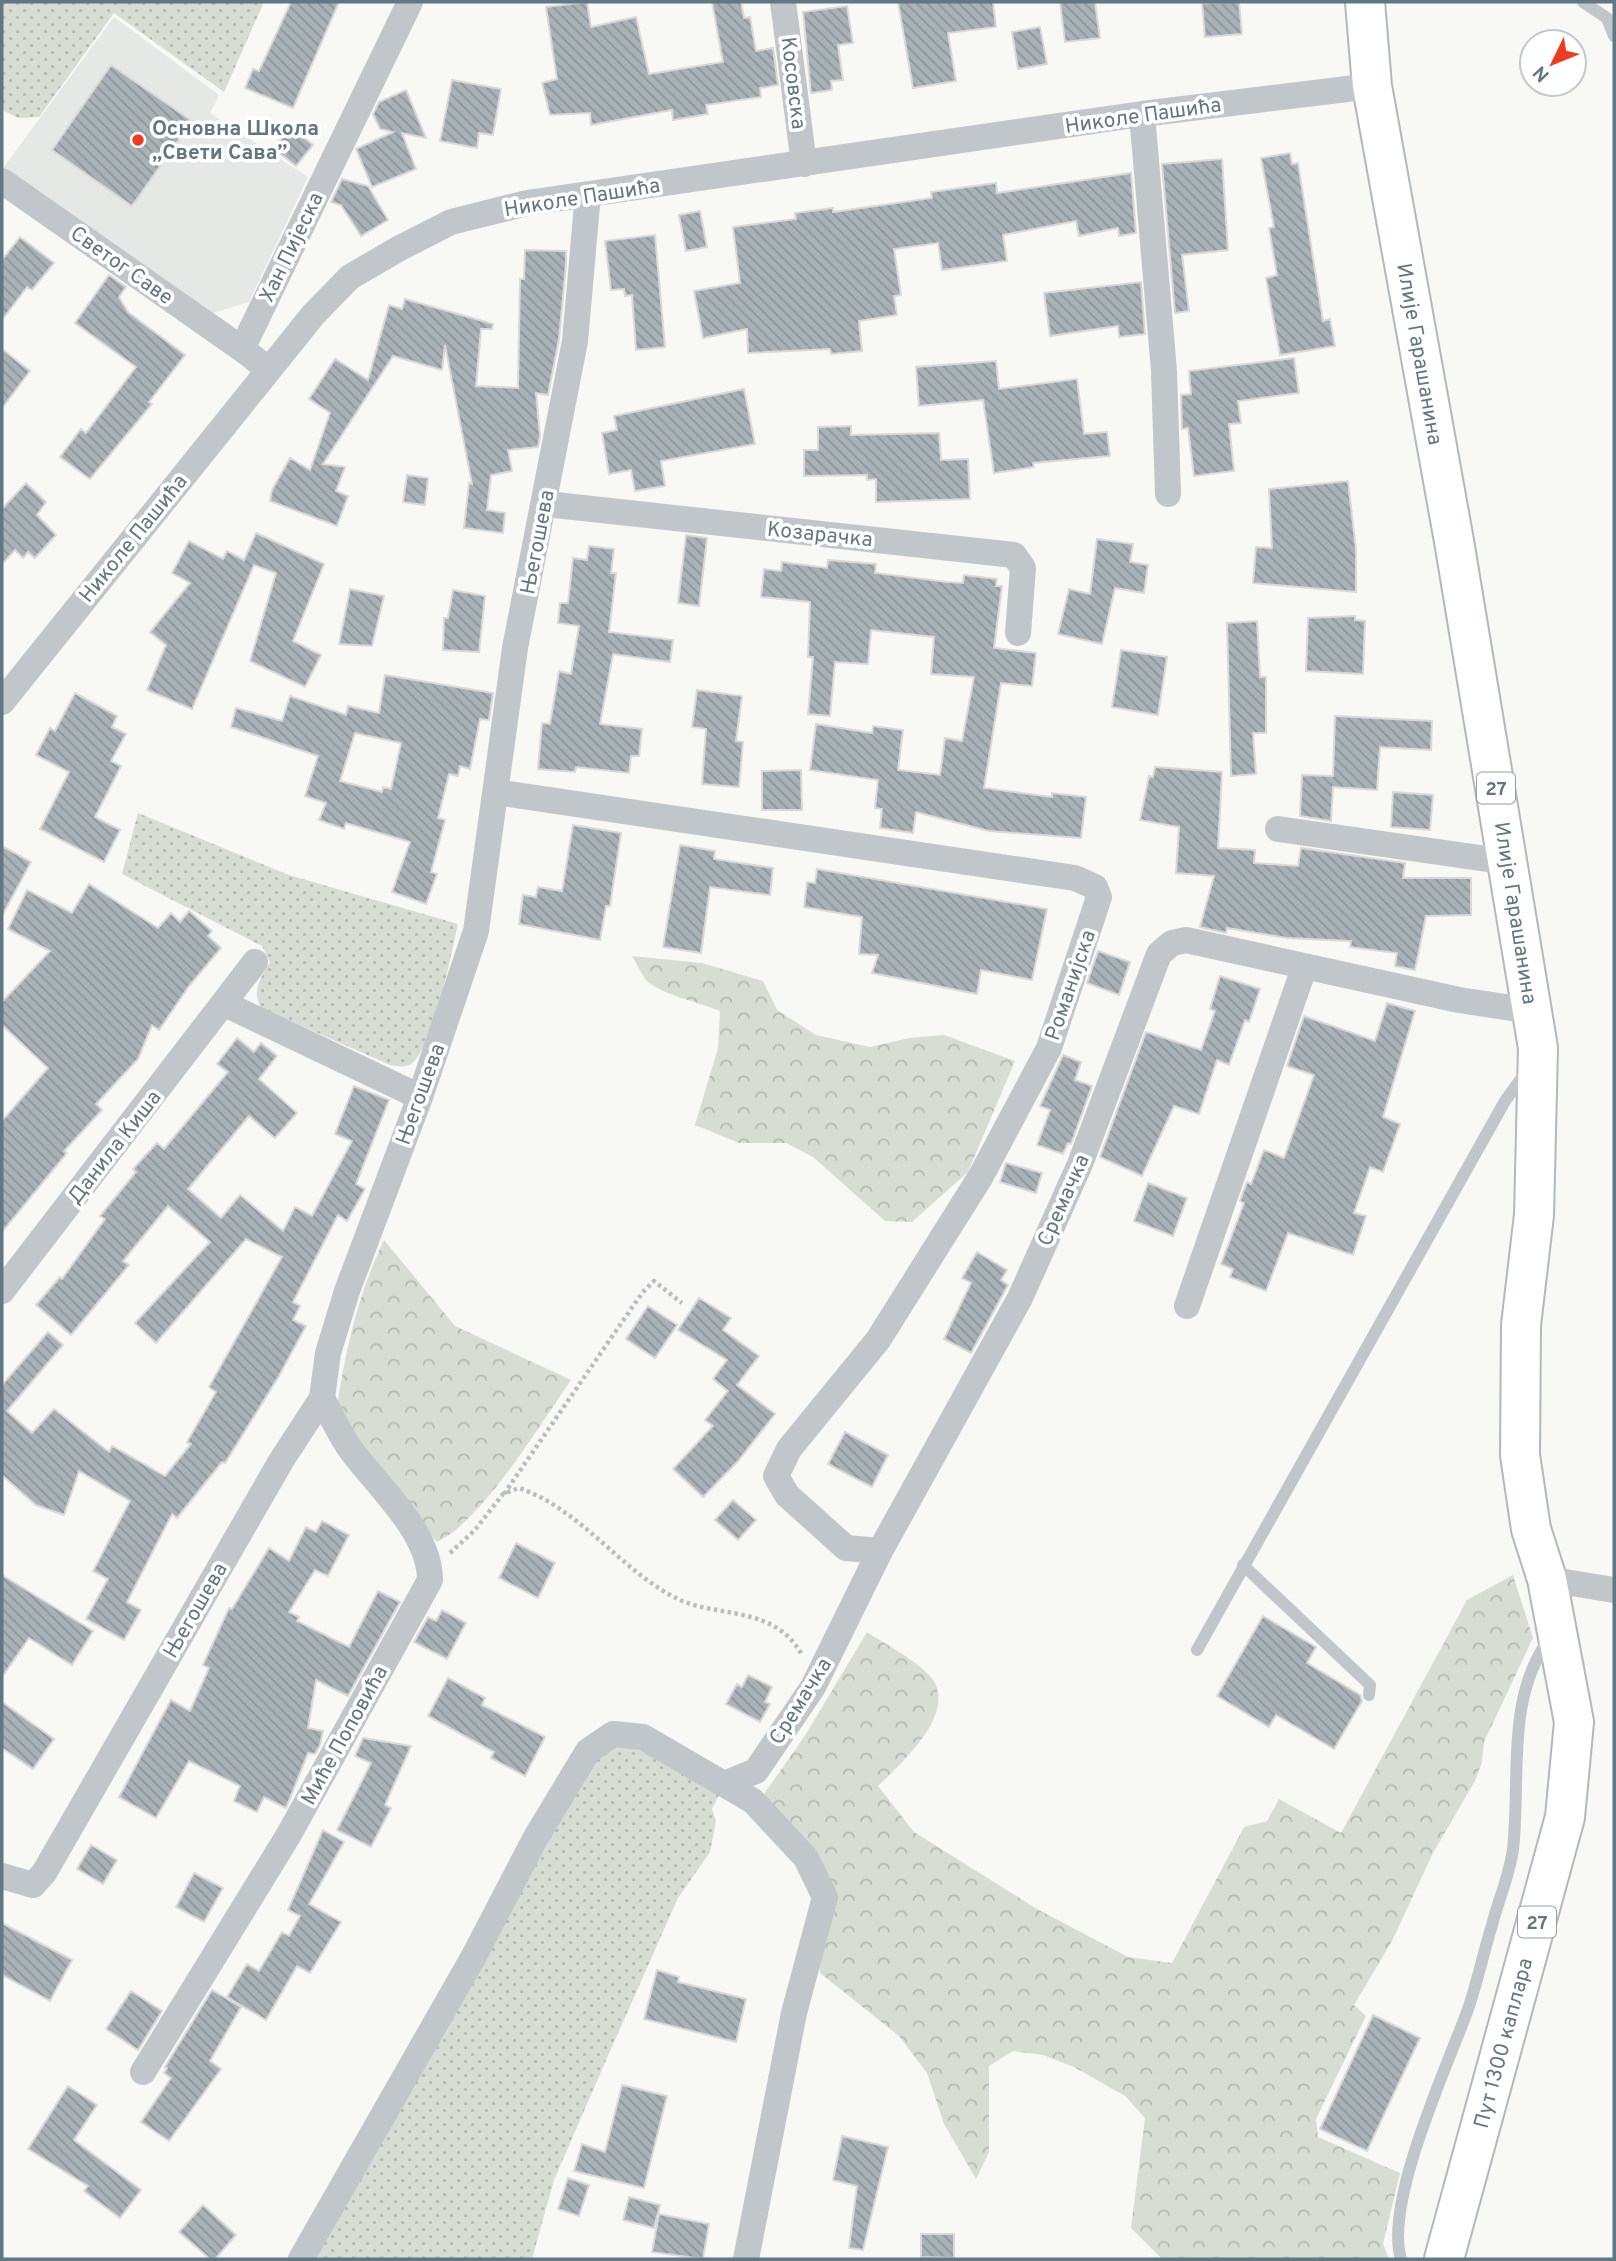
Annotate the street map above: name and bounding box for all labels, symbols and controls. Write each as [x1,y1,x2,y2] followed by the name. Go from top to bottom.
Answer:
[1518,28,1588,98] north arrow
[773,35,812,131] street label: Косовска
[1529,60,1555,86] text: N
[1063,92,1223,141] street label: Николе Пашића
[152,116,319,167] place label: Основна Школа „Свети Сава”
[130,132,146,148] marker: Основна Школа „Свети Сава”
[502,173,662,224] street label: Николе Пашића
[254,188,331,307] street label: Хан Пијеска
[64,221,178,312] street label: Светог Саве
[1389,261,1448,447] street label: Илије Гарашанина
[74,469,194,609] street label: Николе Пашића
[515,488,562,597] street label: Његошева
[766,517,874,554] street label: Козарачка
[1477,772,1515,804] road number: 27
[1487,820,1542,1006] street label: Илије Гарашанина
[1040,927,1103,1044] street label: Романијска
[391,1040,452,1149] street label: Његошева
[62,1085,168,1210] street label: Данила Киша
[1032,1151,1097,1251] street label: Сремачка
[158,1558,234,1663] street label: Његошева
[764,1653,839,1750] street label: Сремачка
[296,1661,395,1810] street label: Миће Поповића
[1518,1906,1556,1938] road number: 27
[1469,1955,1540,2131] street label: Пут 1300 каплара

